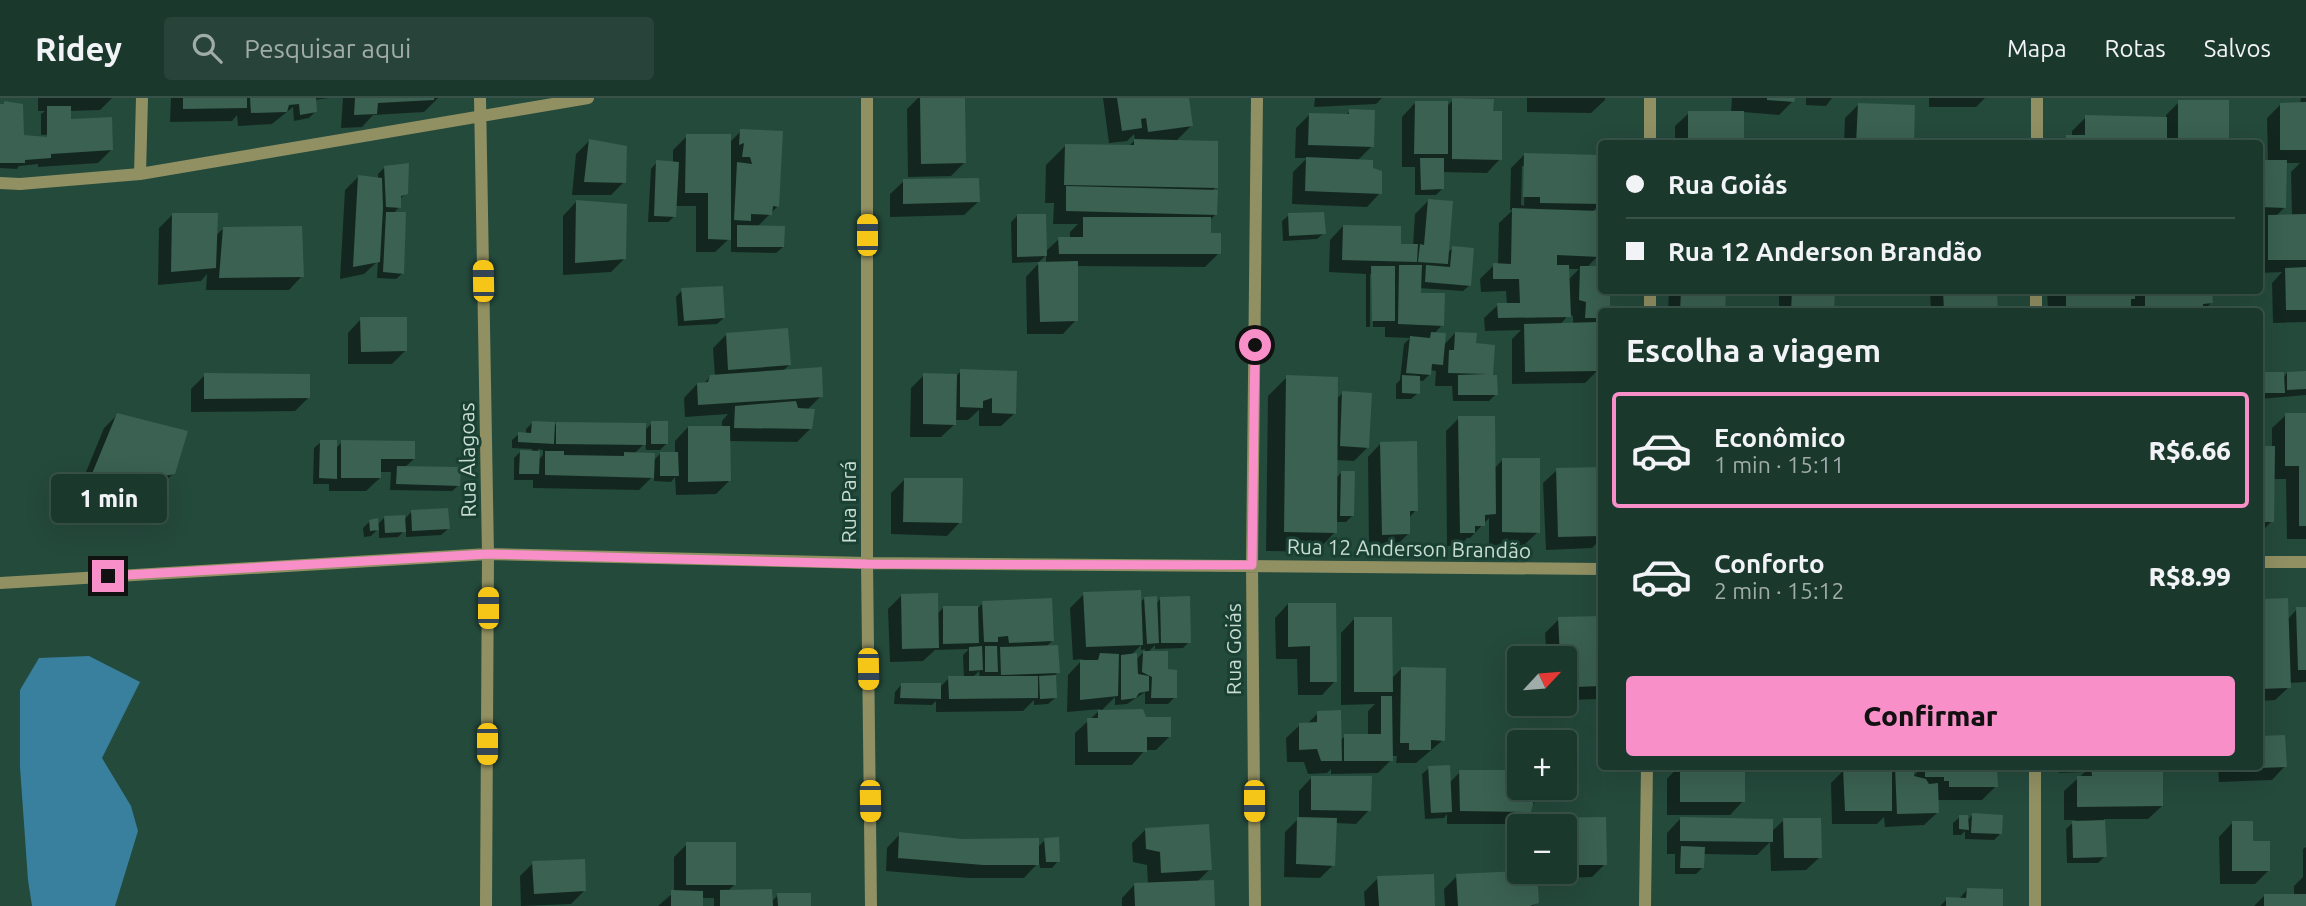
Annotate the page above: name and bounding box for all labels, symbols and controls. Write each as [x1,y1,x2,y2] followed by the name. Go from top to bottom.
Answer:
[164,17,654,80] search box
[188,29,226,67] icon: search
[35,30,122,67] text: Ridey
[244,34,411,63] text: Pesquisar aqui
[2007,35,2067,62] text: Mapa
[2105,35,2166,62] text: Rotas
[2204,35,2271,62] text: Salvos
[1668,170,1788,199] text: Rua Goiás
[857,214,878,256] car
[1668,237,1982,266] text: Rua 12 Anderson Brandão
[473,260,494,302] car
[1239,329,1271,361] route start
[1626,332,1881,368] text: Escolha a viagem
[454,402,480,518] street label: Rua Alagoas
[1630,419,1693,482] icon: car
[1714,423,1846,452] text: Econômico
[2149,436,2231,465] text: R$6.66
[1714,452,1845,477] text: 1 min · 15:11
[836,461,860,543] street label: Rua Pará
[50,475,166,524] callout: 1 min
[80,486,138,511] text: 1 min
[1287,534,1531,562] street label: Rua 12 Anderson Brandão
[1630,545,1693,608] icon: car
[1714,549,1825,578] text: Conforto
[92,560,124,592] route end
[2149,562,2231,591] text: R$8.99
[1714,578,1845,603] text: 2 min · 15:12
[478,587,499,629] car
[1221,603,1245,695] street label: Rua Goiás
[1507,646,1577,716] north arrow
[1507,646,1577,884] map controls
[858,648,879,690] car
[1626,676,2235,756] button: Confirmar
[477,723,498,765] car
[1507,730,1577,800] button: +
[860,780,881,822] car
[1244,780,1265,822] car
[1507,814,1577,884] button: −

